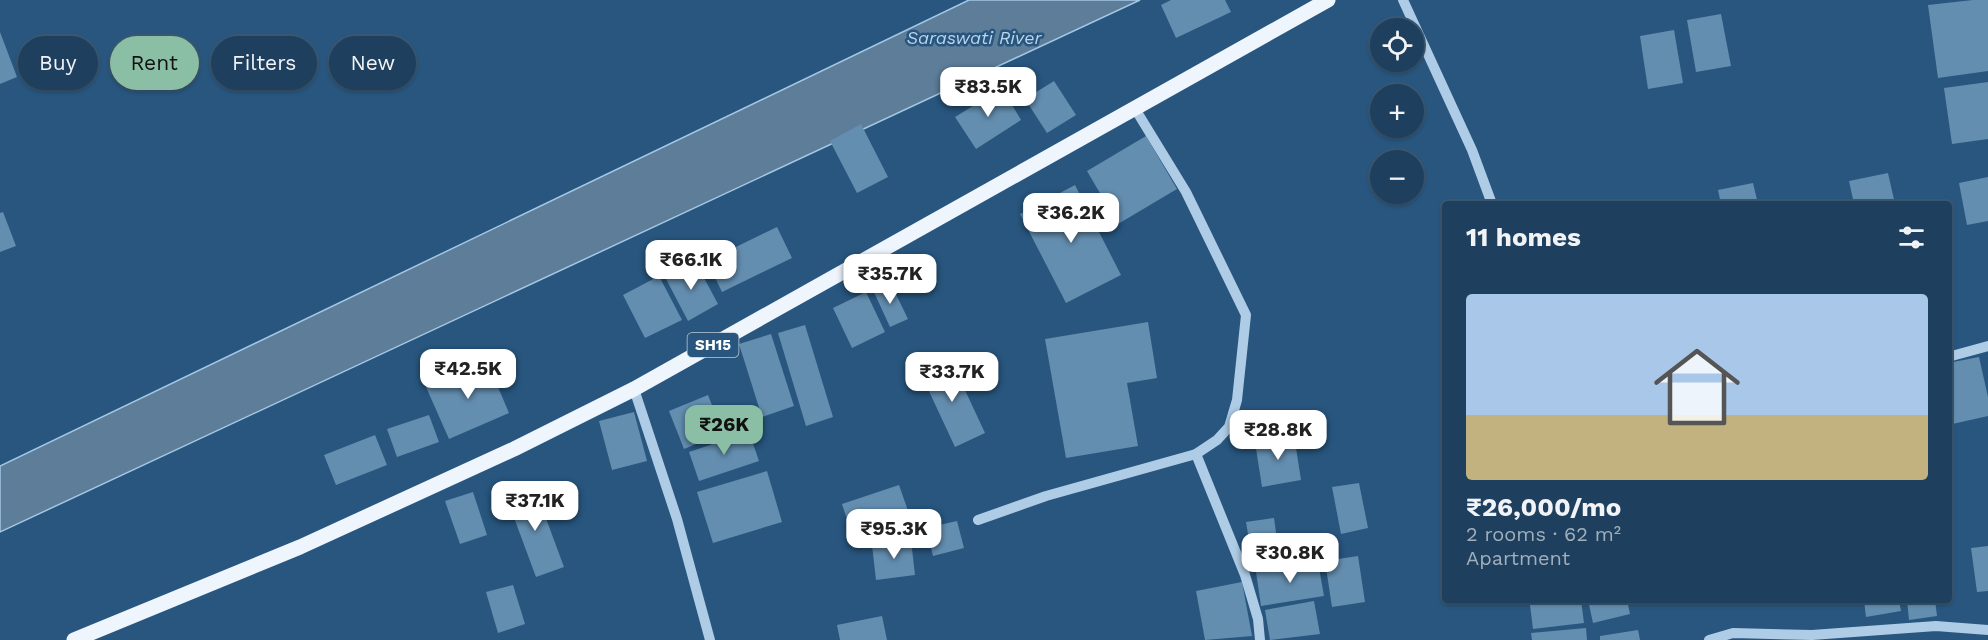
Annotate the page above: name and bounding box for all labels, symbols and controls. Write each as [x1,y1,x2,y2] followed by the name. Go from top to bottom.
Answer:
[1370,18,1424,204] map controls
[1370,18,1424,72] button: locate
[906,27,1043,48] water label: Saraswati River
[18,36,98,90] chip: Buy
[110,36,199,90] chip: Rent
[211,36,317,90] chip: Filters
[329,36,416,90] chip: New
[939,67,1037,118] pin: ₹83.5K
[954,74,1022,98] text: ₹83.5K
[1370,84,1424,138] button: +
[1370,150,1424,204] button: −
[1022,193,1120,244] pin: ₹36.2K
[1037,200,1105,224] text: ₹36.2K
[1895,221,1928,254] icon: filters
[1466,222,1581,252] text: 11 homes
[642,240,740,291] pin: ₹66.1K
[660,247,722,271] text: ₹66.1K
[841,254,939,305] pin: ₹35.7K
[857,261,923,285] text: ₹35.7K
[688,333,738,357] road number: SH15
[1643,333,1751,441] icon: home
[419,349,517,400] pin: ₹42.5K
[903,352,1001,403] pin: ₹33.7K
[434,356,502,380] text: ₹42.5K
[919,359,985,383] text: ₹33.7K
[688,405,760,456] pin: ₹26K
[1229,410,1327,461] pin: ₹28.8K
[699,412,749,436] text: ₹26K
[1244,417,1312,441] text: ₹28.8K
[486,481,584,532] pin: ₹37.1K
[505,488,565,512] text: ₹37.1K
[1466,492,1621,522] text: ₹26,000/mo
[845,509,943,560] pin: ₹95.3K
[860,516,928,540] text: ₹95.3K
[1466,522,1621,546] text: 2 rooms · 62 m²
[1241,533,1339,584] pin: ₹30.8K
[1256,540,1324,564] text: ₹30.8K
[1466,546,1570,570] text: Apartment

